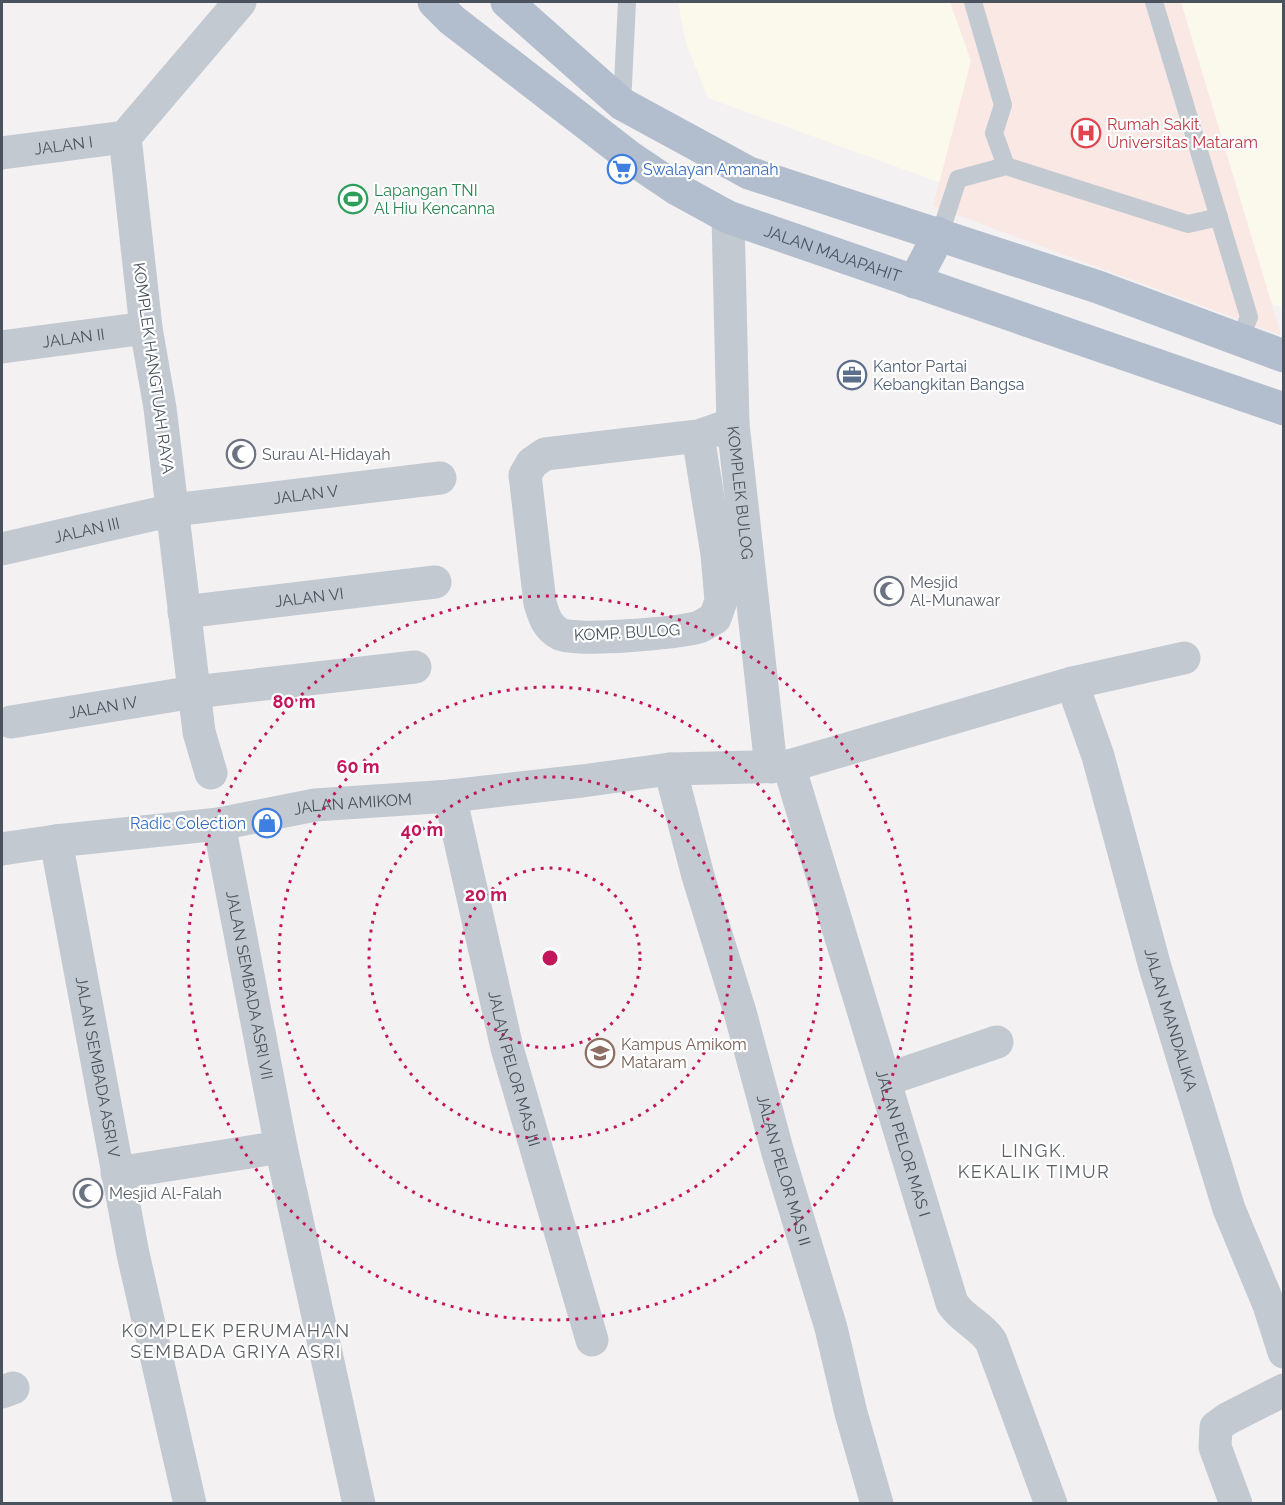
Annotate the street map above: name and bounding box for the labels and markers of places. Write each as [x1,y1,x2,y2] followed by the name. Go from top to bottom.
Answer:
[1107,115,1258,152] place label: Rumah Sakit Universitas Mataram
[1070,117,1102,149] hospital icon: Rumah Sakit Universitas Mataram
[606,153,638,185] supermarket icon: Swalayan Amanah
[643,160,779,179] place label: Swalayan Amanah
[374,181,495,218] place label: Lapangan TNI Al Hiu Kencanna
[337,183,369,215] sports icon: Lapangan TNI Al Hiu Kencanna
[873,357,1025,394] place label: Kantor Partai Kebangkitan Bangsa
[836,359,868,391] office icon: Kantor Partai Kebangkitan Bangsa
[225,438,257,470] mosque icon: Surau Al-Hidayah
[262,445,390,464] place label: Surau Al-Hidayah
[910,573,1000,610] place label: Mesjid Al-Munawar
[873,575,905,607] mosque icon: Mesjid Al-Munawar
[251,807,283,839] shop icon: Radic Colection
[130,814,246,833] place label: Radic Colection
[540,948,560,968] centre of rings
[621,1035,747,1072] place label: Kampus Amikom Mataram
[584,1037,616,1069] school or university icon: Kampus Amikom Mataram
[72,1177,104,1209] mosque icon: Mesjid Al-Falah
[109,1184,222,1203] place label: Mesjid Al-Falah

